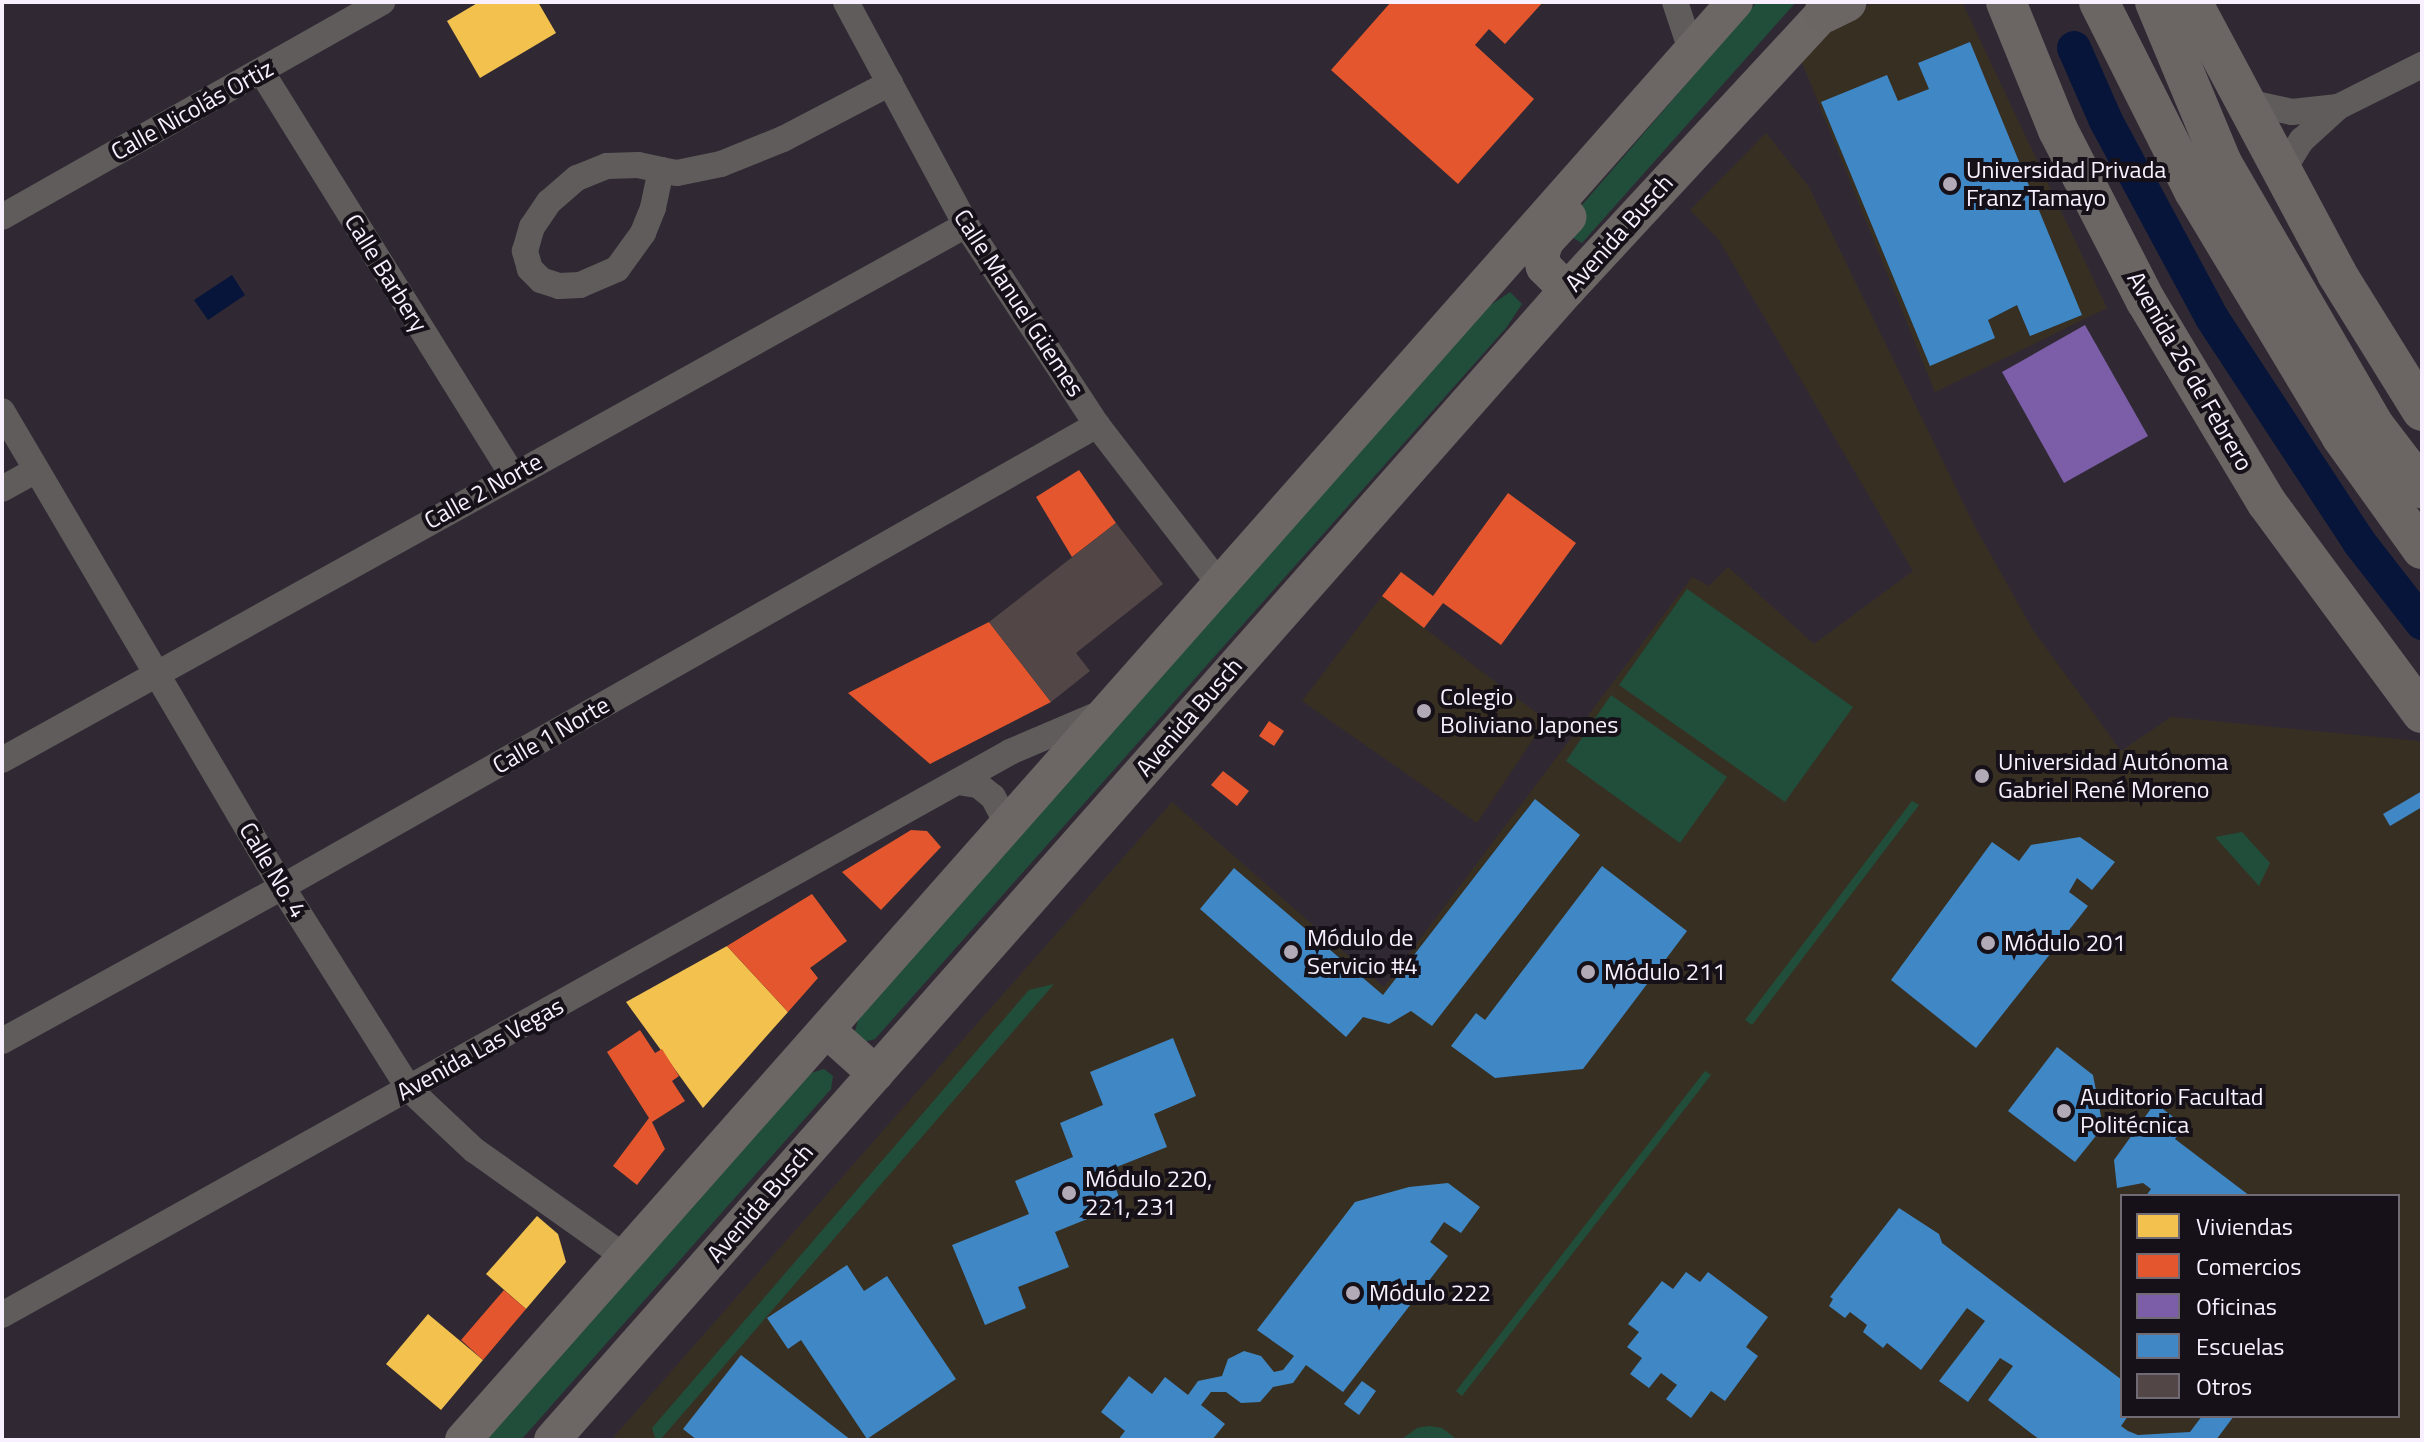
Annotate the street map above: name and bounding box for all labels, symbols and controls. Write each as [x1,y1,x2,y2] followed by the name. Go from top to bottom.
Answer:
[106,54,278,166] street label: Calle Nicolás Ortiz
[1966,156,2166,212] place label: Universidad Privada Franz Tamayo
[1559,169,1679,297] street label: Avenida Busch
[1941,175,1959,193] marker: Universidad Privada Franz Tamayo
[948,204,1090,402] street label: Calle Manuel Güemes
[338,209,434,337] street label: Calle Barbery
[2121,266,2259,476] street label: Avenida 26 de Febrero
[419,447,547,535] street label: Calle 2 Norte
[1130,652,1248,782] street label: Avenida Busch
[1440,683,1618,739] place label: Colegio Boliviano Japones
[488,690,614,780] street label: Calle 1 Norte
[1415,702,1433,720] marker: Colegio Boliviano Japones
[1998,748,2228,804] place label: Universidad Autónoma Gabriel René Moreno
[1973,767,1991,785] marker: Universidad Autónoma Gabriel René Moreno
[233,817,313,923] street label: Calle No. 4
[1307,924,1418,980] place label: Módulo de Servicio #4
[2004,929,2126,957] place label: Módulo 201
[1979,934,1997,952] marker: Módulo 201
[1282,943,1300,961] marker: Módulo de Servicio #4
[1604,958,1726,986] place label: Módulo 211
[1579,963,1597,981] marker: Módulo 211
[392,991,568,1107] street label: Avenida Las Vegas
[2080,1083,2263,1139] place label: Auditorio Facultad Politécnica
[2055,1102,2073,1120] marker: Auditorio Facultad Politécnica
[701,1138,819,1268] street label: Avenida Busch
[1085,1165,1212,1221] place label: Módulo 220, 221, 231
[1060,1184,1078,1202] marker: Módulo 220, 221, 231
[2120,1194,2400,1418] legend
[2196,1208,2293,1244] text: Viviendas
[2196,1248,2301,1284] text: Comercios
[1369,1279,1491,1307] place label: Módulo 222
[1344,1284,1362,1302] marker: Módulo 222
[2196,1288,2277,1324] text: Oficinas
[2196,1328,2285,1364] text: Escuelas
[2196,1368,2252,1404] text: Otros

